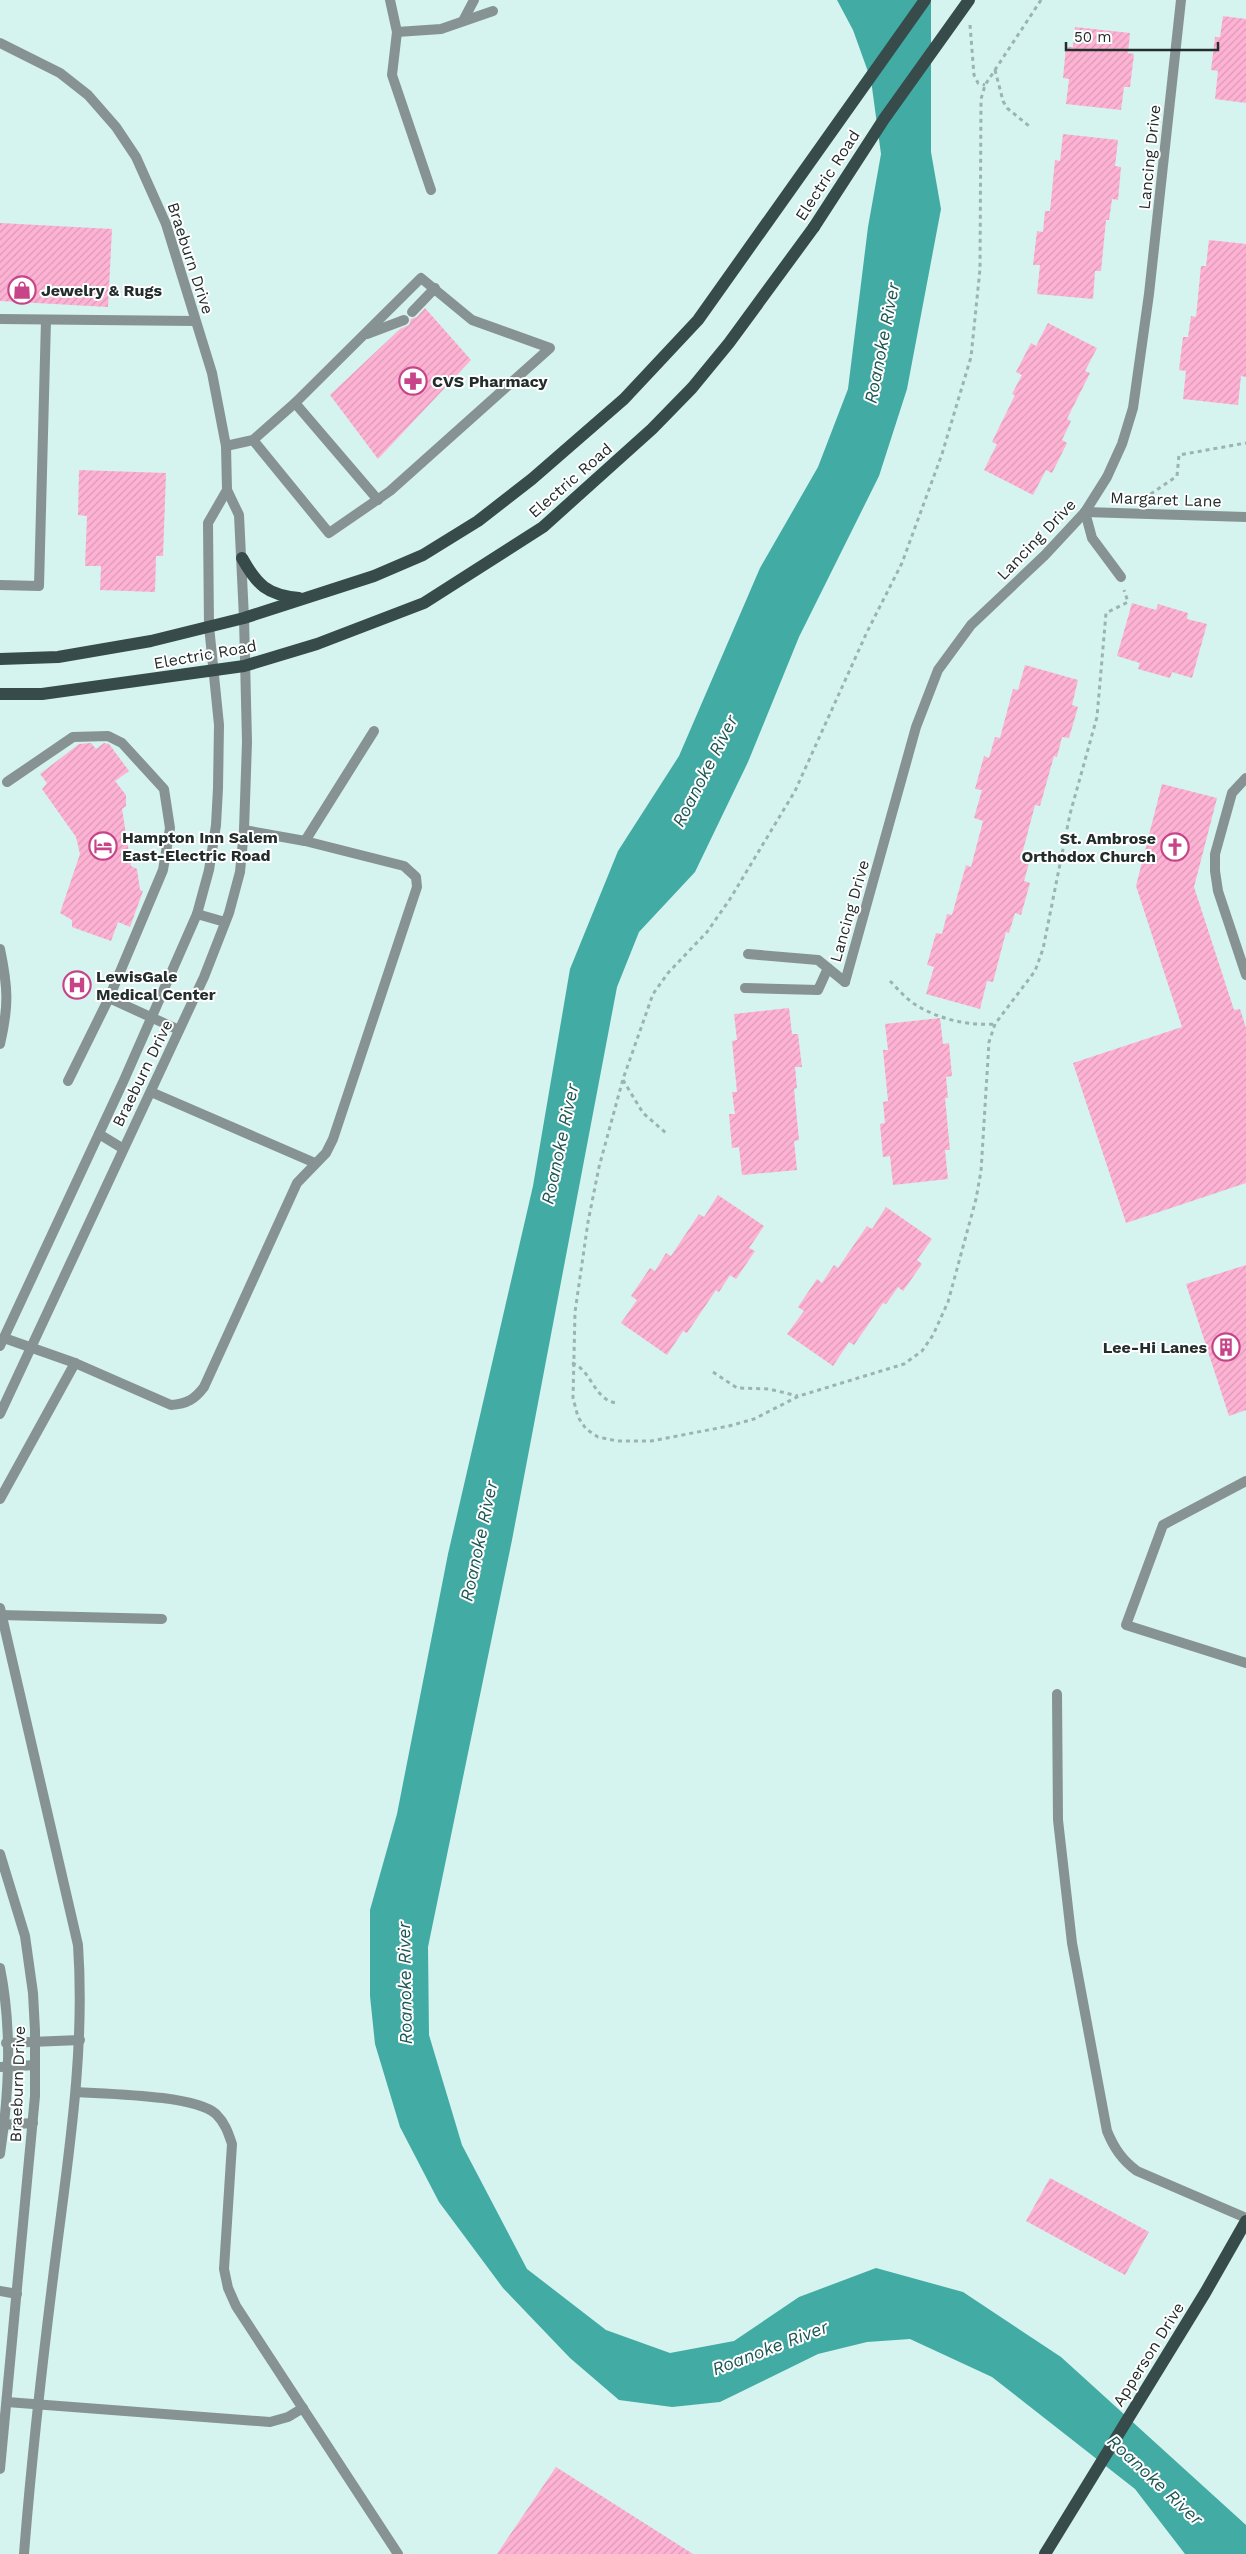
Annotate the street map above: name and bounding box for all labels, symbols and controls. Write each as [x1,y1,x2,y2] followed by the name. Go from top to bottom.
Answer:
[1066,20,1218,52] scale bar
[1074,28,1111,46] text: 50 m
[1135,104,1164,210] street label: Lancing Drive
[791,126,864,224] street label: Electric Road
[163,200,218,317] street label: Braeburn Drive
[7,275,37,305] shop icon: Jewelry & Rugs
[860,280,904,405] water label: Roanoke River
[41,281,162,300] place label: Jewelry & Rugs
[398,366,428,396] pharmacy icon: CVS Pharmacy
[432,372,549,391] place label: CVS Pharmacy
[525,439,616,522] street label: Electric Road
[1110,488,1222,511] street label: Margaret Lane
[993,495,1080,584] street label: Lancing Drive
[152,636,258,673] street label: Electric Road
[667,710,742,830] water label: Roanoke River
[122,828,278,865] place label: Hampton Inn Salem East-Electric Road
[1022,829,1156,866] place label: St. Ambrose Orthodox Church
[88,831,118,861] hotel icon: Hampton Inn Salem East-Electric Road
[1160,832,1190,862] church icon: St. Ambrose Orthodox Church
[826,858,873,964] street label: Lancing Drive
[96,967,216,1004] place label: LewisGale Medical Center
[62,970,92,1000] hospital icon: LewisGale Medical Center
[108,1017,177,1130] street label: Braeburn Drive
[536,1081,583,1206] water label: Roanoke River
[1211,1332,1241,1362] building icon: Lee-Hi Lanes
[1103,1338,1207,1357] place label: Lee-Hi Lanes
[455,1478,502,1603] water label: Roanoke River
[393,1920,416,2045] water label: Roanoke River
[6,2025,29,2143] street label: Braeburn Drive
[1109,2299,1188,2410] street label: Apperson Drive
[709,2315,832,2379] water label: Roanoke River
[1103,2430,1208,2530] water label: Roanoke River

